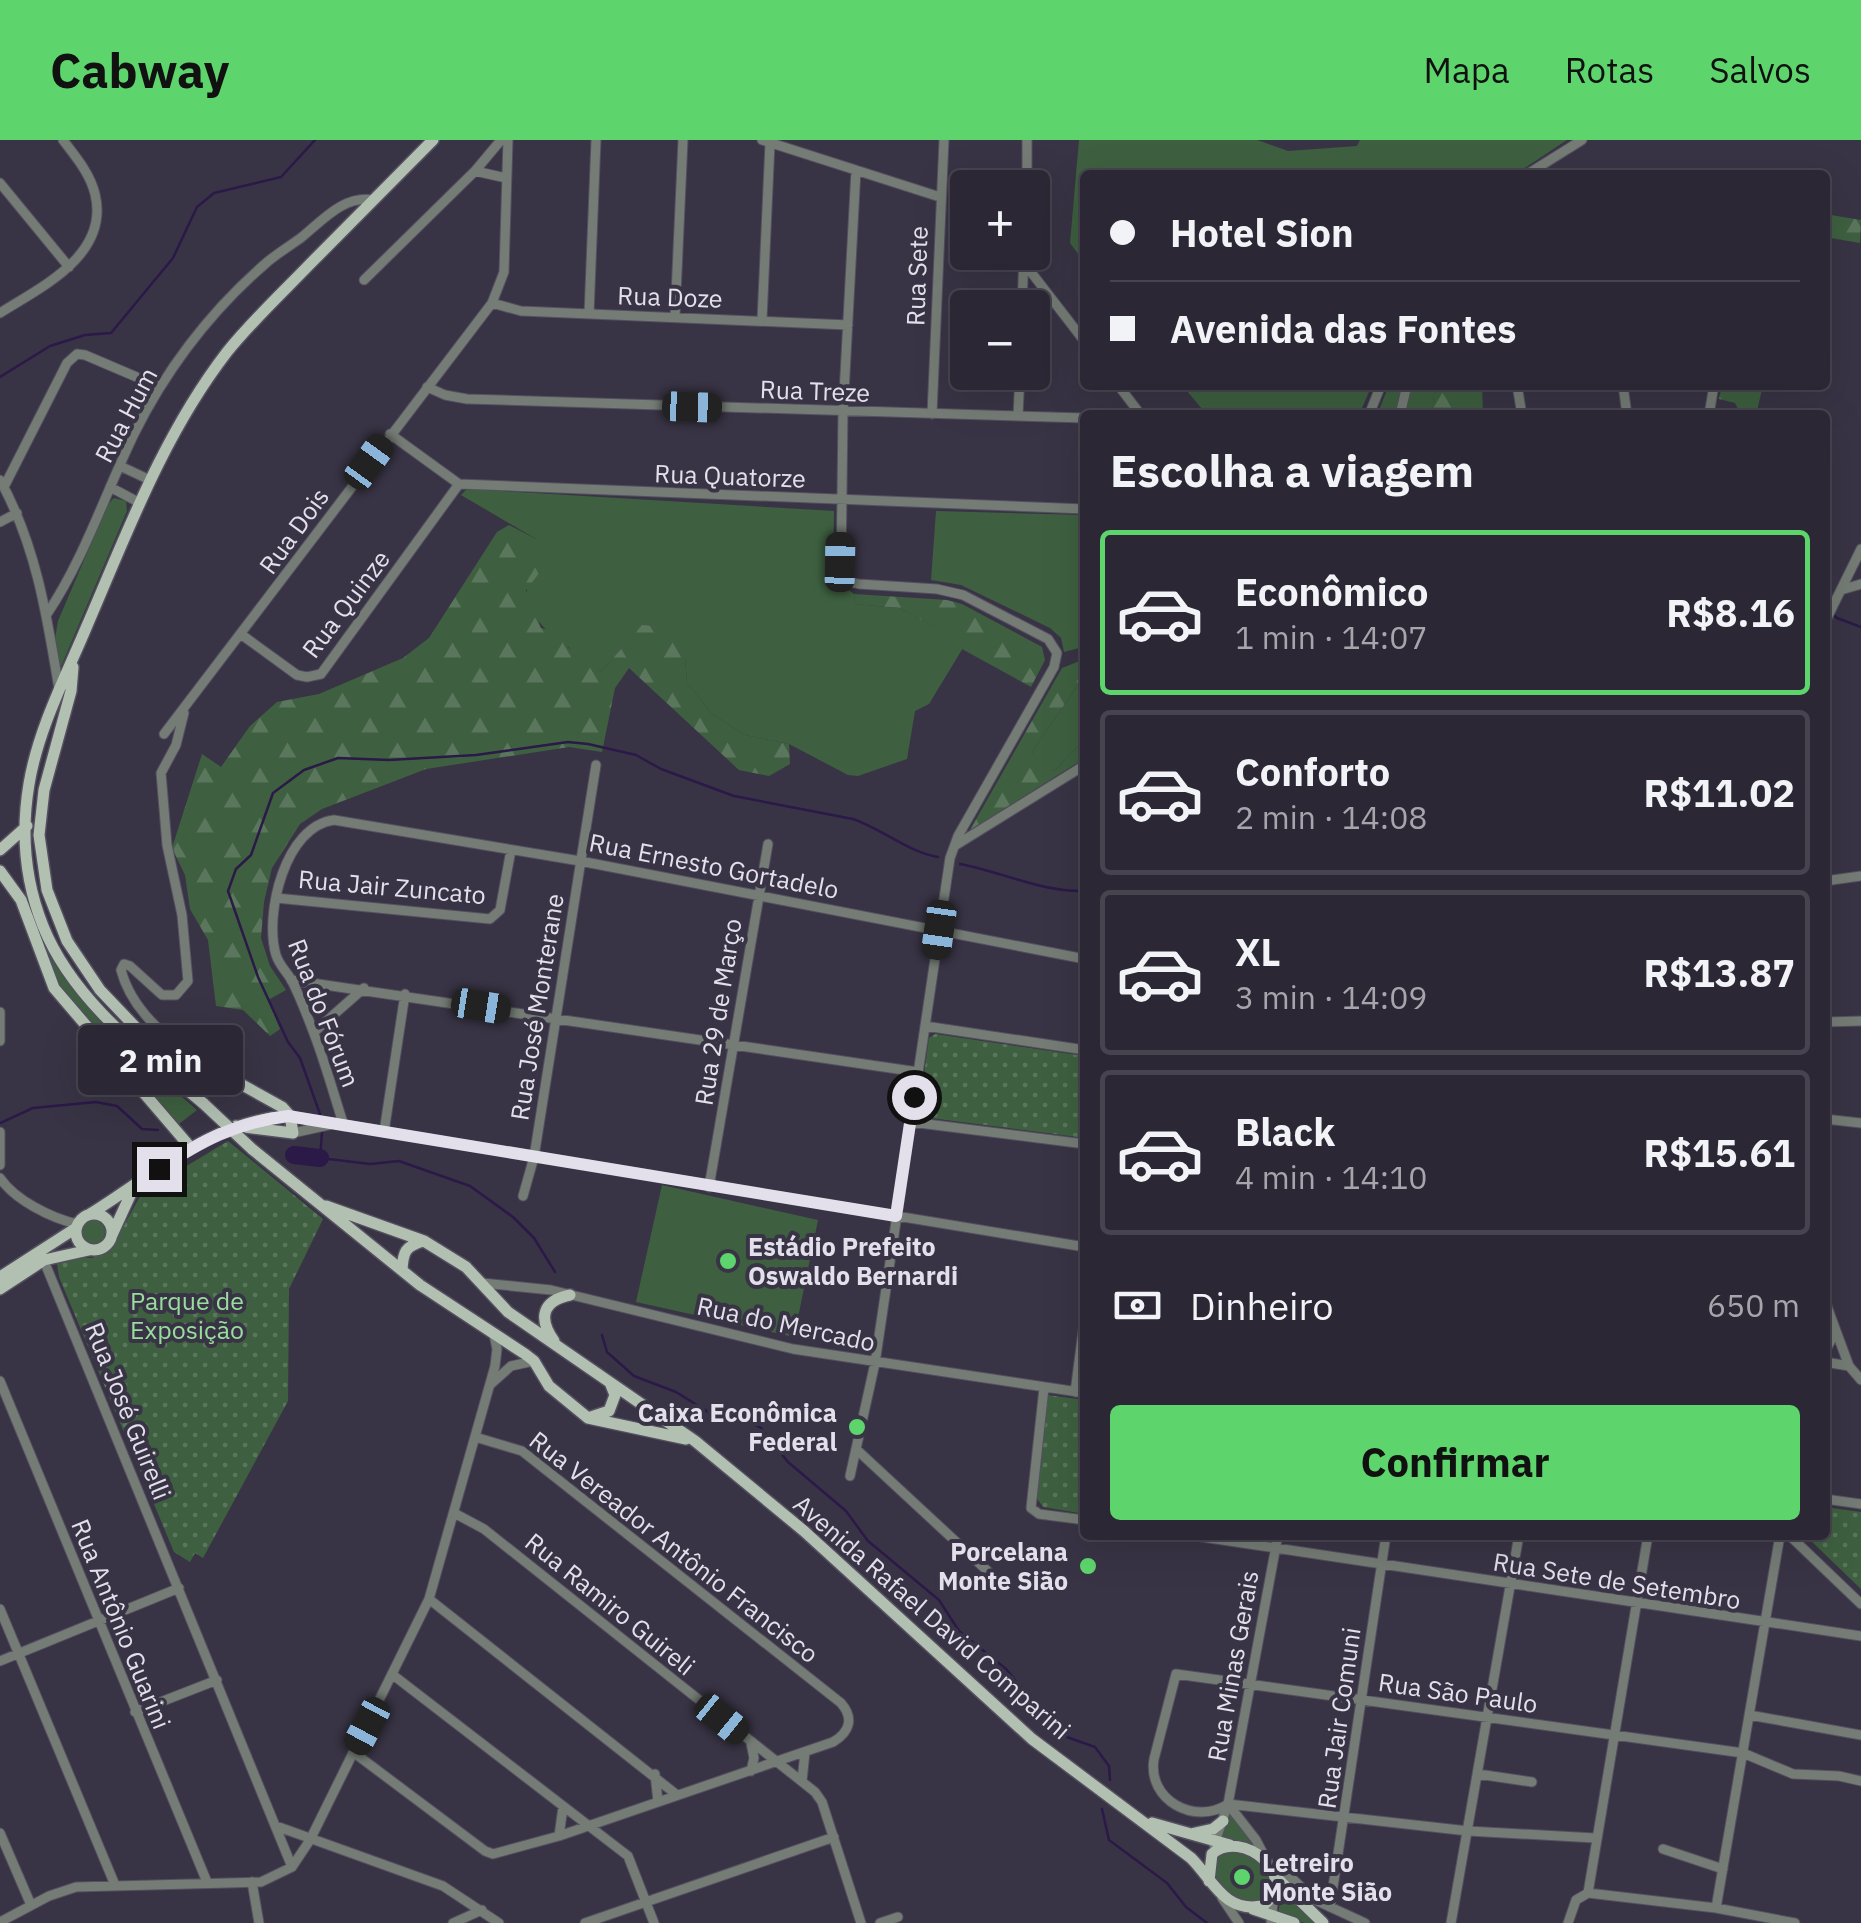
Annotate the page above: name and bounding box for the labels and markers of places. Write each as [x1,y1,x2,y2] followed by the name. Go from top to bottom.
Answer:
[748,1230,958,1292] place label: Estádio Prefeito Oswaldo Bernardi
[717,1250,739,1272] marker: Estádio Prefeito Oswaldo Bernardi
[638,1396,837,1458] place label: Caixa Econômica Federal
[846,1416,868,1438] marker: Caixa Econômica Federal
[938,1535,1068,1597] place label: Porcelana Monte Sião
[1077,1555,1099,1577] marker: Porcelana Monte Sião
[1262,1846,1392,1908] place label: Letreiro Monte Sião
[1231,1866,1253,1888] marker: Letreiro Monte Sião

